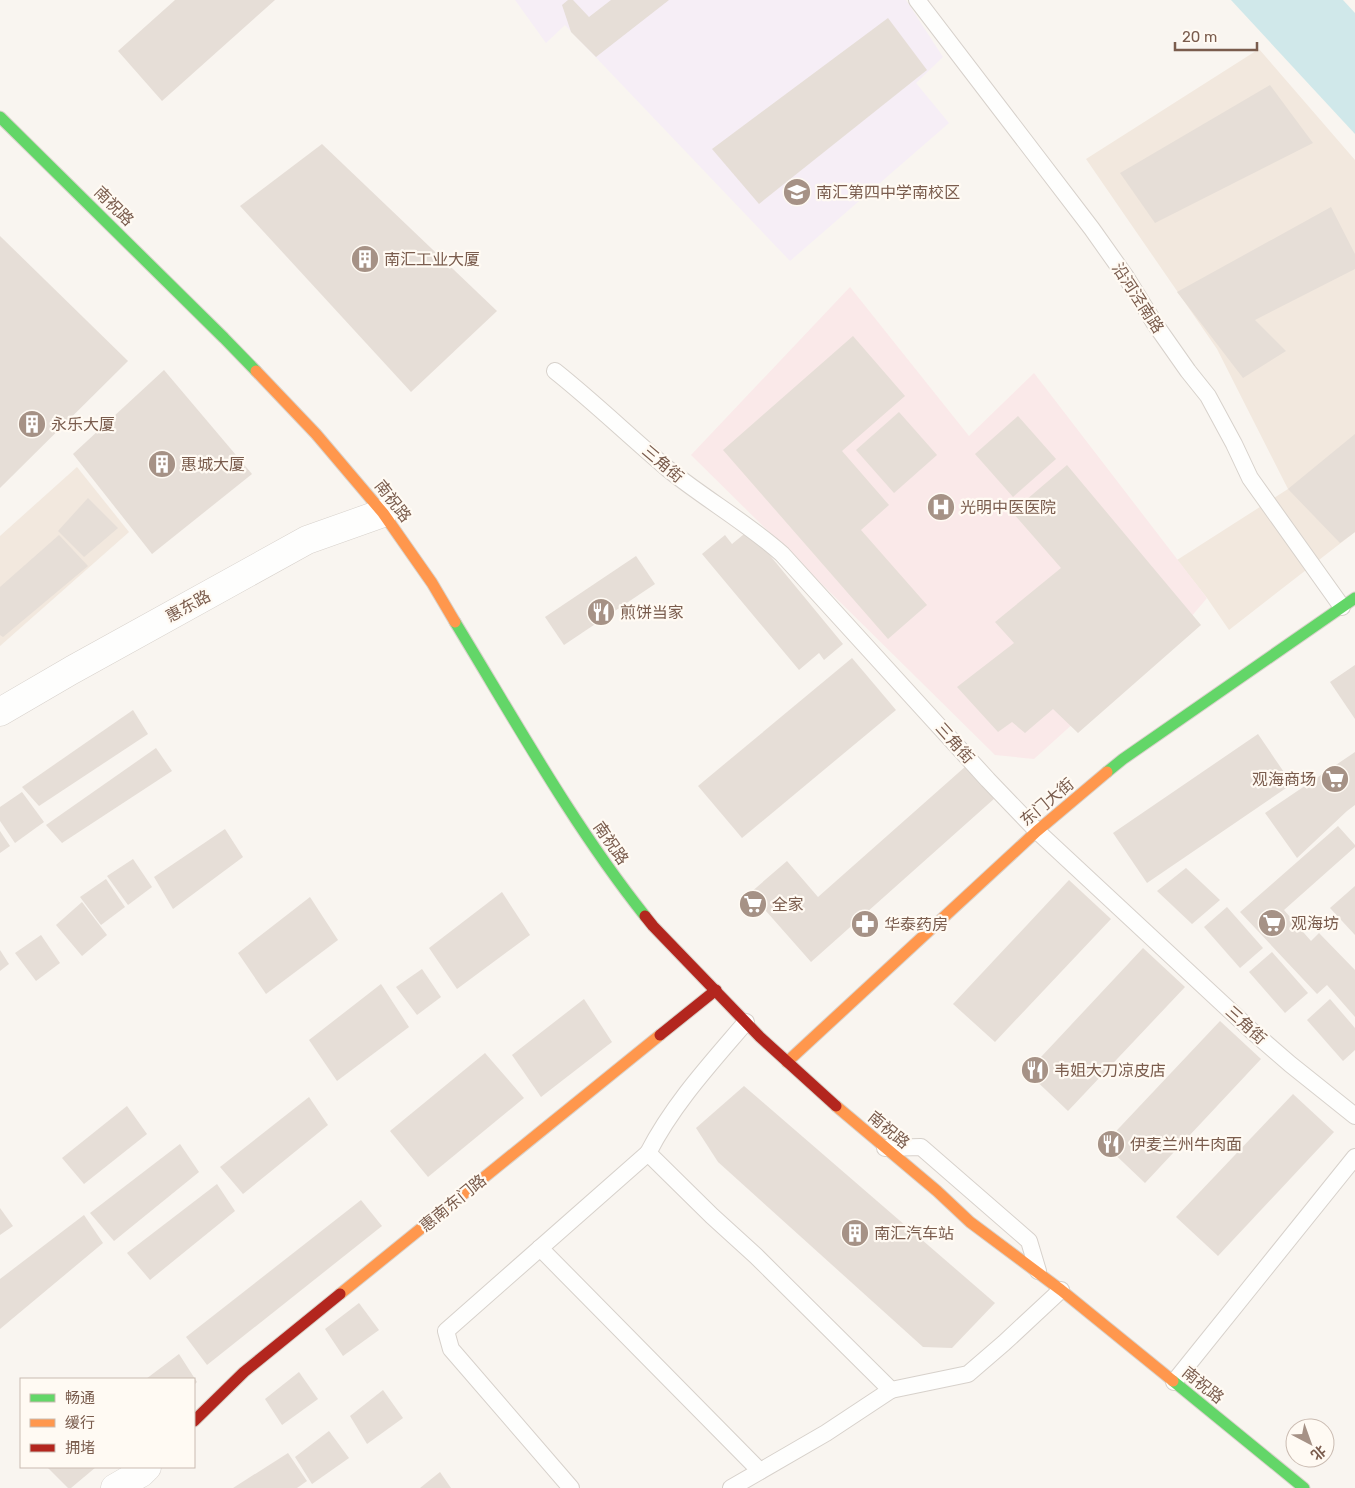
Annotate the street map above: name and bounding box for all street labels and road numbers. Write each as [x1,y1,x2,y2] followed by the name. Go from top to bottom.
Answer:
[90,182,138,230] street label: 南祝路
[1108,259,1168,337] street label: 沿河泾南路
[639,441,687,487] street label: 三角街
[371,476,415,526] street label: 南祝路
[162,586,214,626] street label: 惠东路
[932,719,978,767] street label: 三角街
[1016,774,1078,830] street label: 东门大街
[589,818,633,868] street label: 南祝路
[1222,1002,1270,1048] street label: 三角街
[865,1107,913,1153] street label: 南祝路
[416,1170,490,1236] street label: 惠南东门路
[1178,1363,1228,1407] street label: 南祝路

